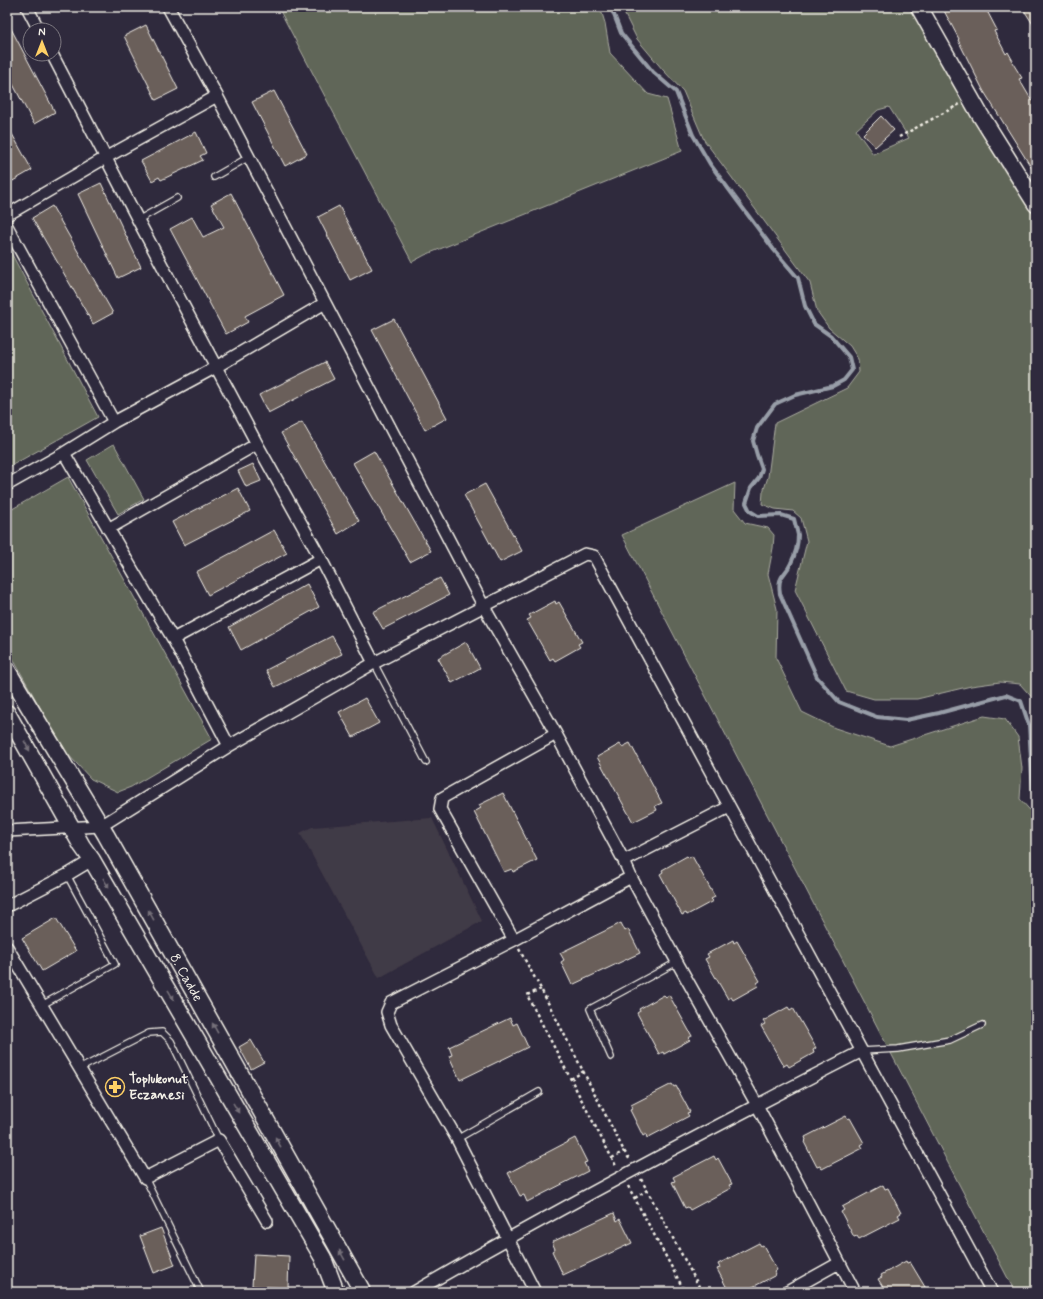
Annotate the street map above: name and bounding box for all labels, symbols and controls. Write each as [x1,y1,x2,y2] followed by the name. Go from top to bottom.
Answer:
[22,22,62,62] north arrow
[38,26,46,40] text: N
[23,741,30,752] one-way arrow
[102,877,109,889] one-way arrow
[148,909,155,921] one-way arrow
[165,950,207,1005] street label: 8. Cadde
[167,990,174,1001] one-way arrow
[211,1023,218,1034] one-way arrow
[129,1070,189,1104] place label: Toplukonut Eczanesi
[104,1076,126,1098] pharmacy icon: Toplukonut Eczanesi
[233,1102,240,1114] one-way arrow
[275,1136,282,1148] one-way arrow
[339,1249,345,1261] one-way arrow

